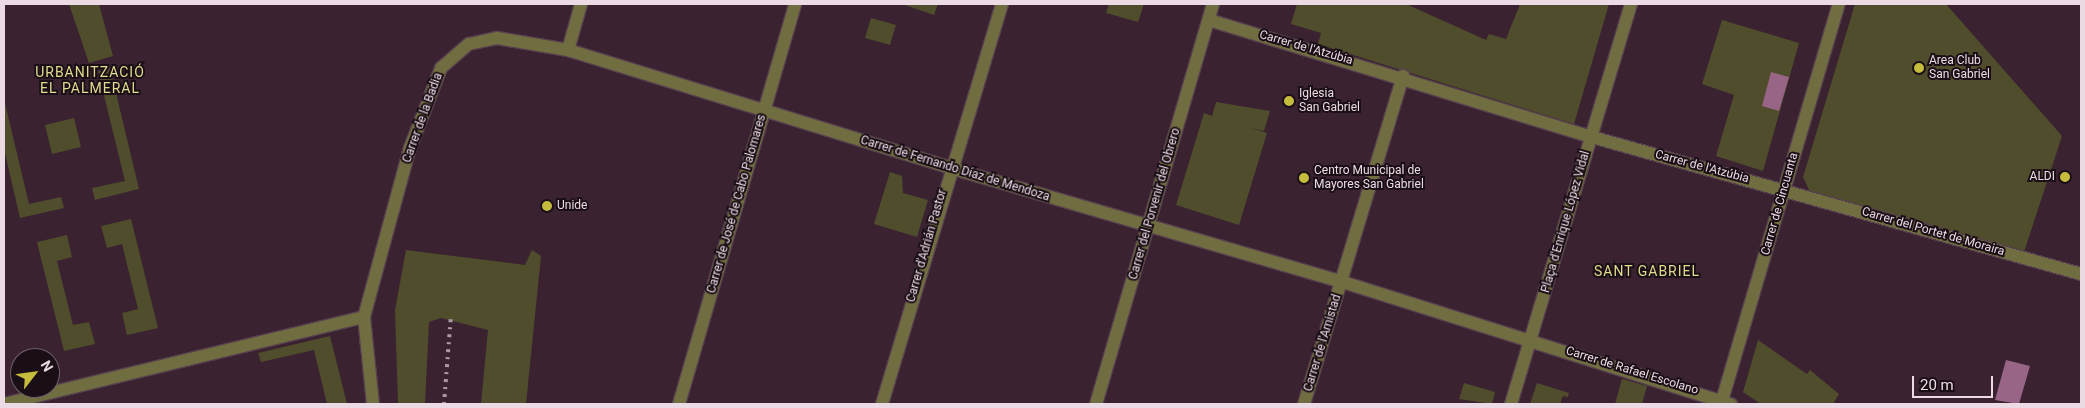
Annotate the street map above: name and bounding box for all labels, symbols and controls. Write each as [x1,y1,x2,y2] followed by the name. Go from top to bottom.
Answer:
[1258,28,1354,68] street label: Carrer de l'Atzúbia
[1929,54,1990,82] place label: Area Club San Gabriel
[1913,62,1925,74] marker: Area Club San Gabriel
[34,64,146,96] district label: URBANITZACIÓ EL PALMERAL
[400,71,446,165] street label: Carrer de la Badia
[1299,87,1360,115] place label: Iglesia San Gabriel
[1283,95,1295,107] marker: Iglesia San Gabriel
[705,113,769,295] street label: Carrer de José de Cabo Palomares
[1126,126,1184,282] street label: Carrer del Porvenir del Obrero
[859,133,1051,205] street label: Carrer de Fernando Díaz de Mendoza
[1653,148,1751,186] street label: Carrer de l'Atzúbia
[1539,149,1593,295] street label: Plaça d'Enrique López Vidal
[1759,151,1801,257] street label: Carrer de Cincuanta
[1314,164,1424,192] place label: Centro Municipal de Mayores San Gabriel
[2030,170,2055,184] place label: ALDI
[2059,171,2071,183] marker: ALDI
[1298,172,1310,184] marker: Centro Municipal de Mayores San Gabriel
[904,188,950,304] street label: Carrer d'Adrián Pastor
[557,199,587,213] place label: Unide
[541,200,553,212] marker: Unide
[1860,205,2006,259] street label: Carrer del Portet de Moraira
[1592,263,1702,279] district label: SANT GABRIEL
[1301,293,1345,393] street label: Carrer de l'Amistad
[1564,344,1700,398] street label: Carrer de Rafael Escolano
[10,348,60,398] north arrow
[38,358,57,374] text: N
[1915,366,1996,398] scale bar
[1920,376,1954,394] text: 20 m

